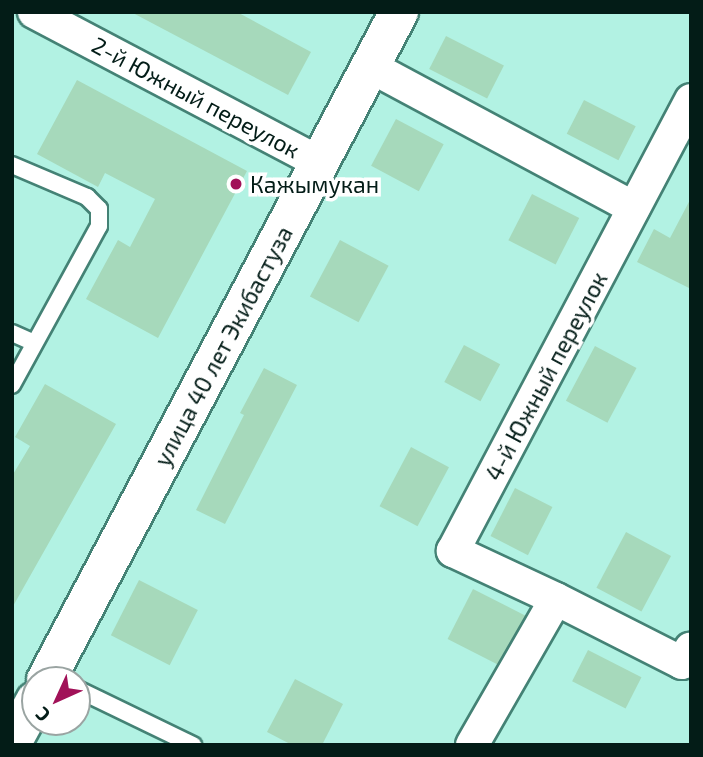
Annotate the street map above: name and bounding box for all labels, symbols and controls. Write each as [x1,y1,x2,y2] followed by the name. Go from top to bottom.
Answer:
[87,31,305,163] street label: 2-й Южный переулок
[250,170,379,198] place label: Кажымукан
[228,176,244,192] marker: Кажымукан
[148,221,298,471] street label: улица 40 лет Экибастуза
[479,267,613,485] street label: 4-й Южный переулок
[21,666,91,736] north arrow
[30,703,54,727] text: С

